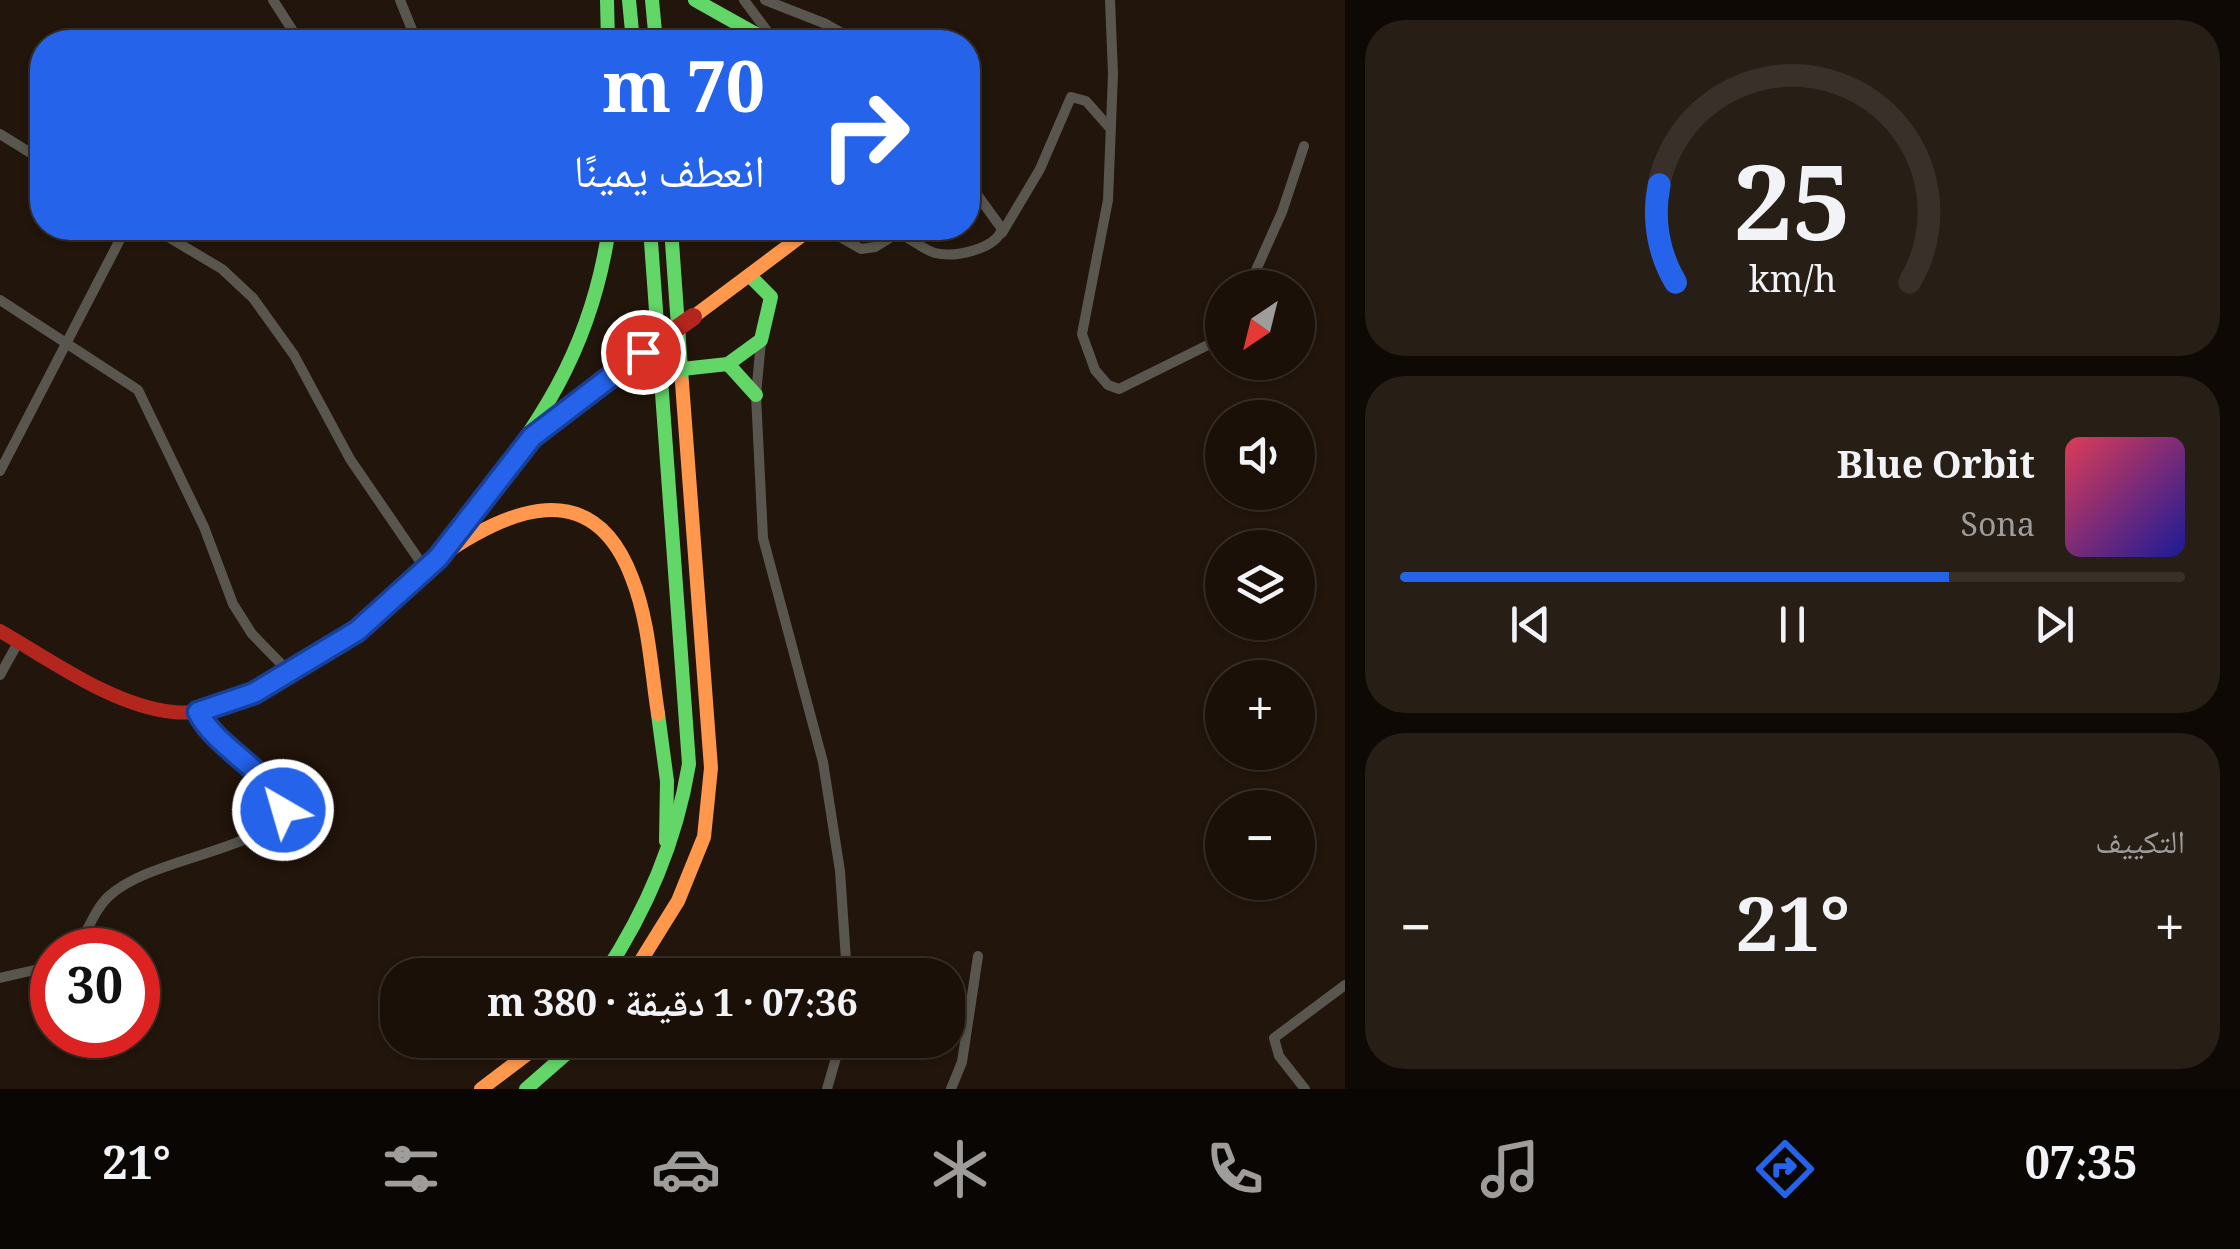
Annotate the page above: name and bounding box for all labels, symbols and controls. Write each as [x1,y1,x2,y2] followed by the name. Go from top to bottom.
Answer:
[602,37,765,156] text: 70 m
[800,70,930,200] icon: right
[1734,129,1851,306] text: 25
[574,139,765,216] text: انعطف يمينًا
[1749,254,1836,315] text: km/h
[1205,270,1315,380] north arrow
[1205,270,1315,900] map controls
[601,310,686,395] pin
[616,325,671,380] icon: arrive
[1205,400,1315,510] button: sound
[1837,437,2035,502] text: Blue Orbit
[1960,502,2035,556] text: Sona
[1205,530,1315,640] button: layers
[1503,597,1558,652] icon: previous
[1765,597,1820,652] icon: pause
[2027,597,2082,652] icon: next
[1205,660,1315,770] button: +
[231,758,335,862] position arrow
[1205,790,1315,900] button: −
[2095,819,2185,873] text: التكييف
[1736,871,1850,999] text: 21°
[1400,888,1432,982] text: −
[2154,888,2185,982] text: +
[30,928,160,1058] speed limit sign: 30
[487,975,858,1040] text: 07:36 · 1 دقيقة · 380 m
[103,1131,171,1208] text: 21°
[2025,1131,2138,1208] text: 07:35
[376,1134,446,1204] icon: filters
[651,1134,721,1204] icon: car
[925,1134,995,1204] icon: climate
[1200,1134,1270,1204] icon: phone
[1475,1134,1545,1204] icon: music
[1750,1134,1820,1204] icon: directions

